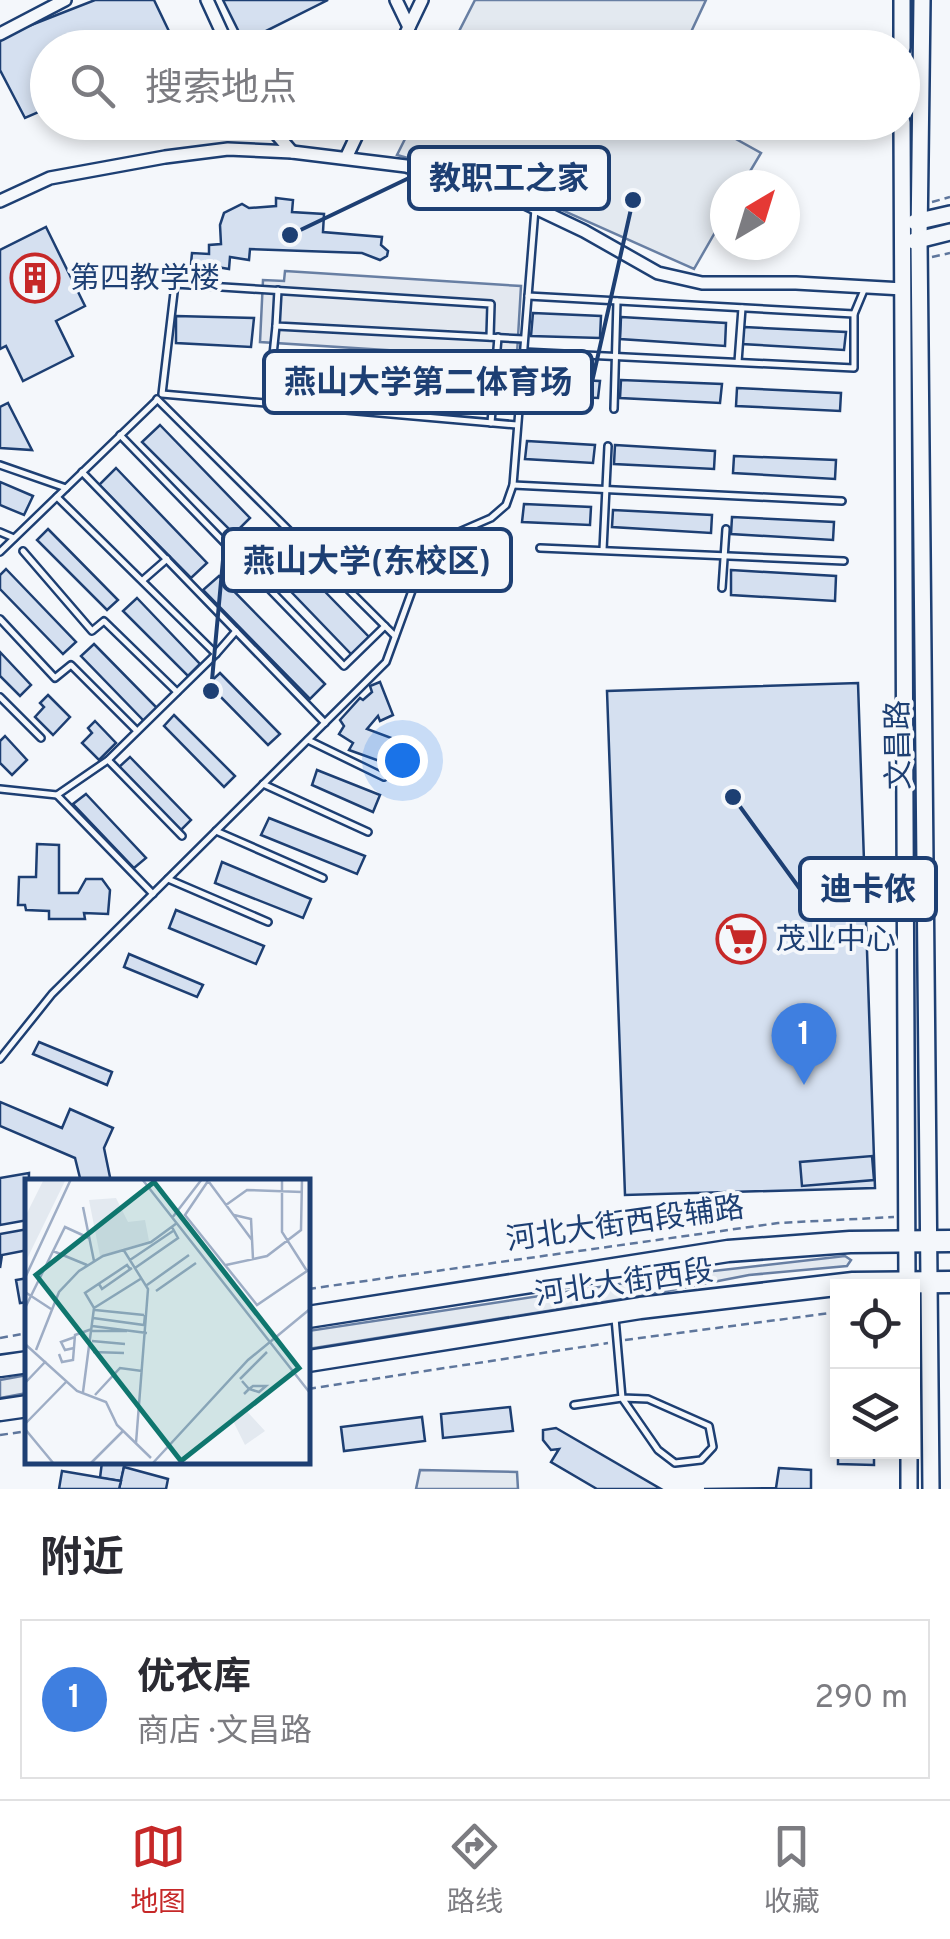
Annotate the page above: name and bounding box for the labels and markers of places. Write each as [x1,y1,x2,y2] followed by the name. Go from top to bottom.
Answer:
[409,147,609,209] callout: 教职工之家
[9,252,61,304] building icon: 第四教学楼
[70,262,220,299] place label: 第四教学楼
[264,351,592,413] callout: 燕山大学第二体育场
[223,529,511,591] callout: 燕山大学(东校区)
[800,858,936,920] callout: 迪卡侬
[715,913,767,965] supermarket icon: 茂业中心
[776,923,896,960] place label: 茂业中心
[772,1002,836,1085] pin: 1

